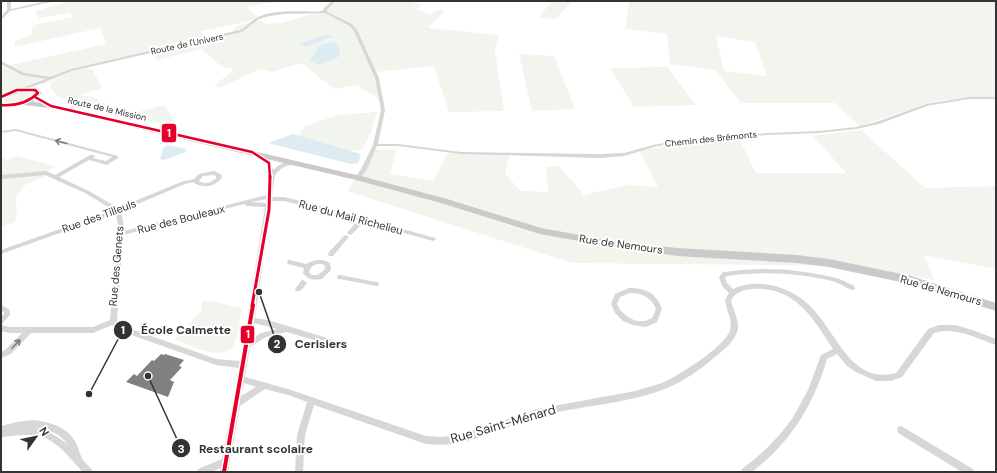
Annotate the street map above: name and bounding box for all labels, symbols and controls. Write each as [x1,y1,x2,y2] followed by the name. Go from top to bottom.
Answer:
[150,30,225,58] street label: Route de l'Univers
[67,94,147,124] street label: Route de la Mission
[161,123,177,143] line badge: 1
[167,126,171,140] text: 1
[664,128,758,150] street label: Chemin des Brémonts
[55,138,68,145] one-way arrow
[60,196,138,236] street label: Rue des Tilleuls
[297,196,405,238] street label: Rue du Mail Richelieu
[136,201,227,237] street label: Rue des Bouleaux
[106,225,126,307] street label: Rue des Genets
[578,231,664,257] street label: Rue de Nemours
[899,272,983,308] street label: Rue de Nemours
[113,318,239,342] callout: École Calmette
[121,322,125,338] text: 1
[141,322,231,338] text: École Calmette
[240,325,255,344] line badge: 1
[246,327,250,341] text: 1
[267,332,356,356] callout: Cerisiers
[274,336,281,352] text: 2
[295,336,347,352] text: Cerisiers
[11,339,21,349] one-way arrow
[448,401,558,447] street label: Rue Saint-Ménard
[16,417,56,457] north arrow
[36,424,52,439] text: N
[171,436,321,460] callout: Restaurant scolaire
[177,441,185,457] text: 3
[199,441,313,457] text: Restaurant scolaire

